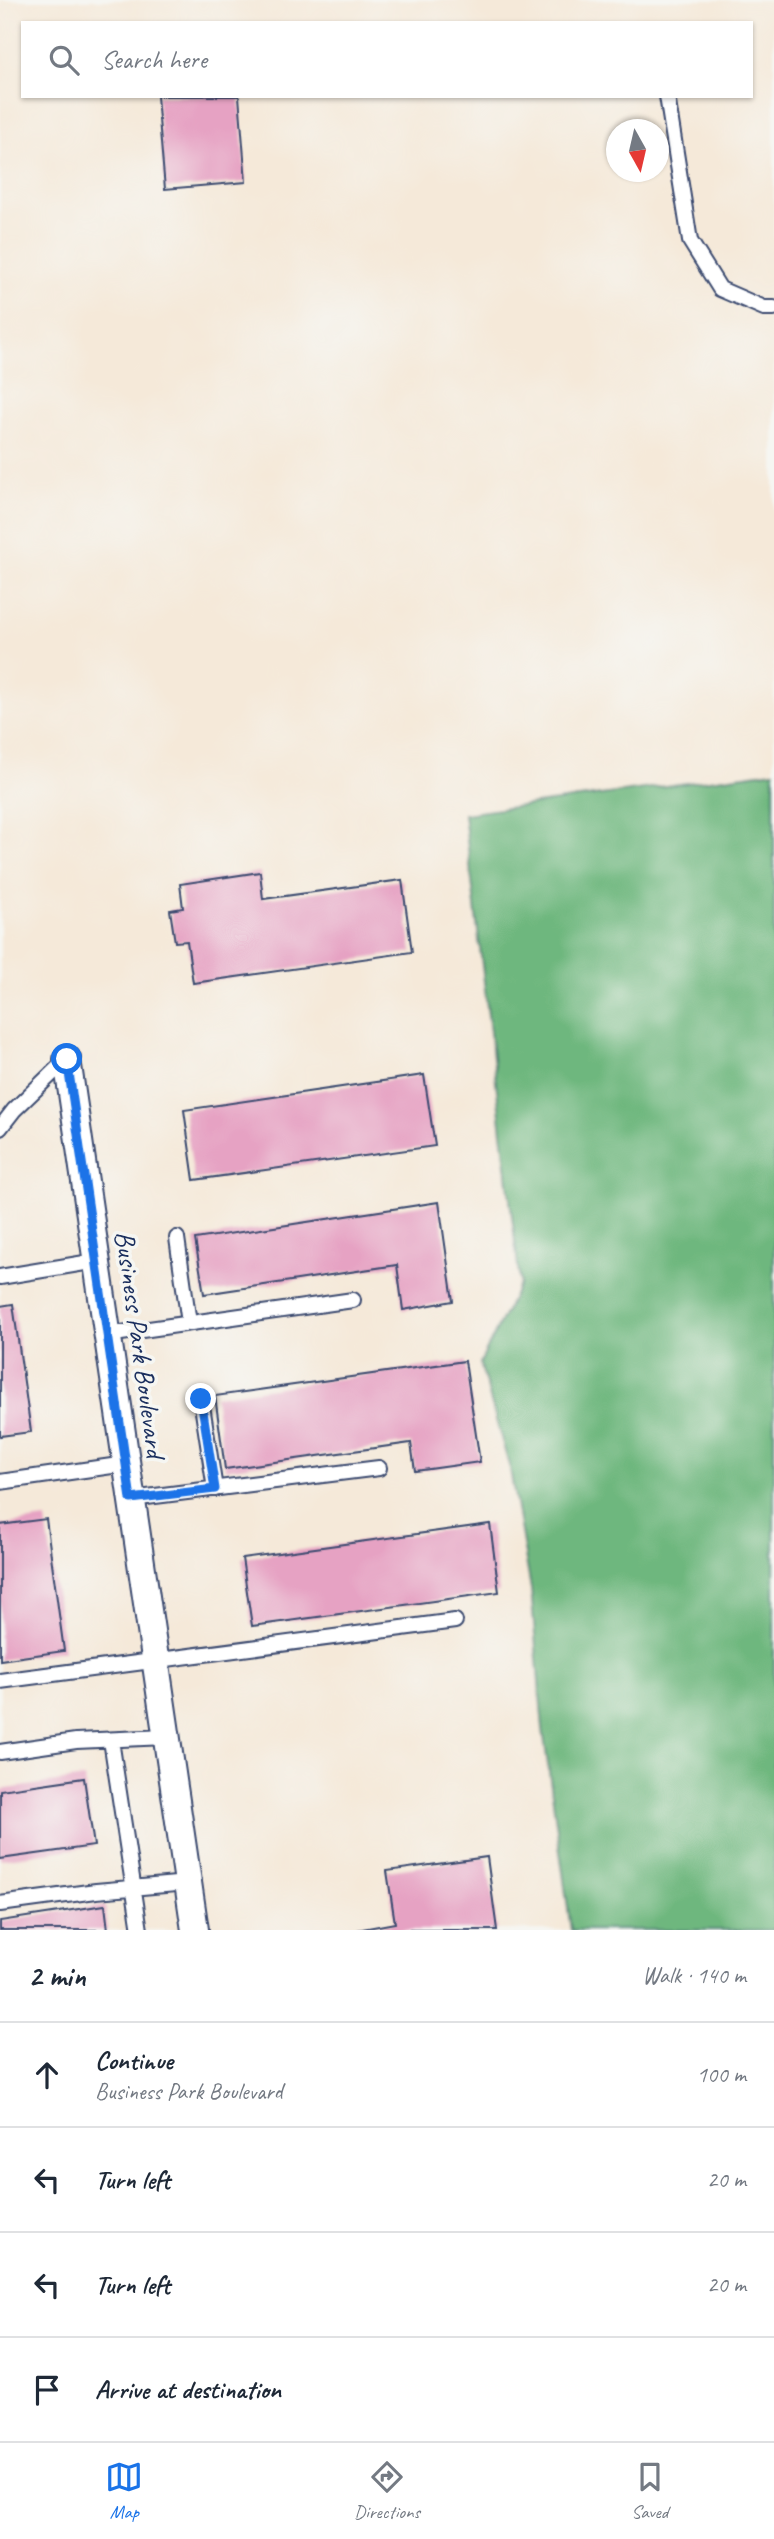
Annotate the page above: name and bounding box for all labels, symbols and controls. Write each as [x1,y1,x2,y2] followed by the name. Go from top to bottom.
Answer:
[21,21,753,98] search box
[45,41,83,79] icon: search
[101,43,207,76] text: Search here
[606,119,669,182] north arrow
[51,1043,82,1074] route start
[107,1229,174,1464] street label: Business Park Boulevard
[185,1383,216,1414] route end
[28,1957,85,1995] text: 2 min
[642,1961,746,1990] text: Walk · 140 m
[95,2044,173,2077] text: Continue
[28,2056,66,2094] icon: ahead
[697,2060,746,2089] text: 100 m
[95,2077,283,2106] text: Business Park Boulevard
[28,2161,66,2199] icon: left
[95,2163,170,2196] text: Turn left
[707,2165,746,2194] text: 20 m
[28,2266,66,2304] icon: left
[95,2268,170,2301] text: Turn left
[707,2270,746,2299] text: 20 m
[28,2371,66,2409] icon: arrive
[95,2373,281,2406] text: Arrive at destination
[105,2458,143,2524] tab: Map
[354,2458,420,2524] tab: Directions
[631,2458,669,2524] tab: Saved

